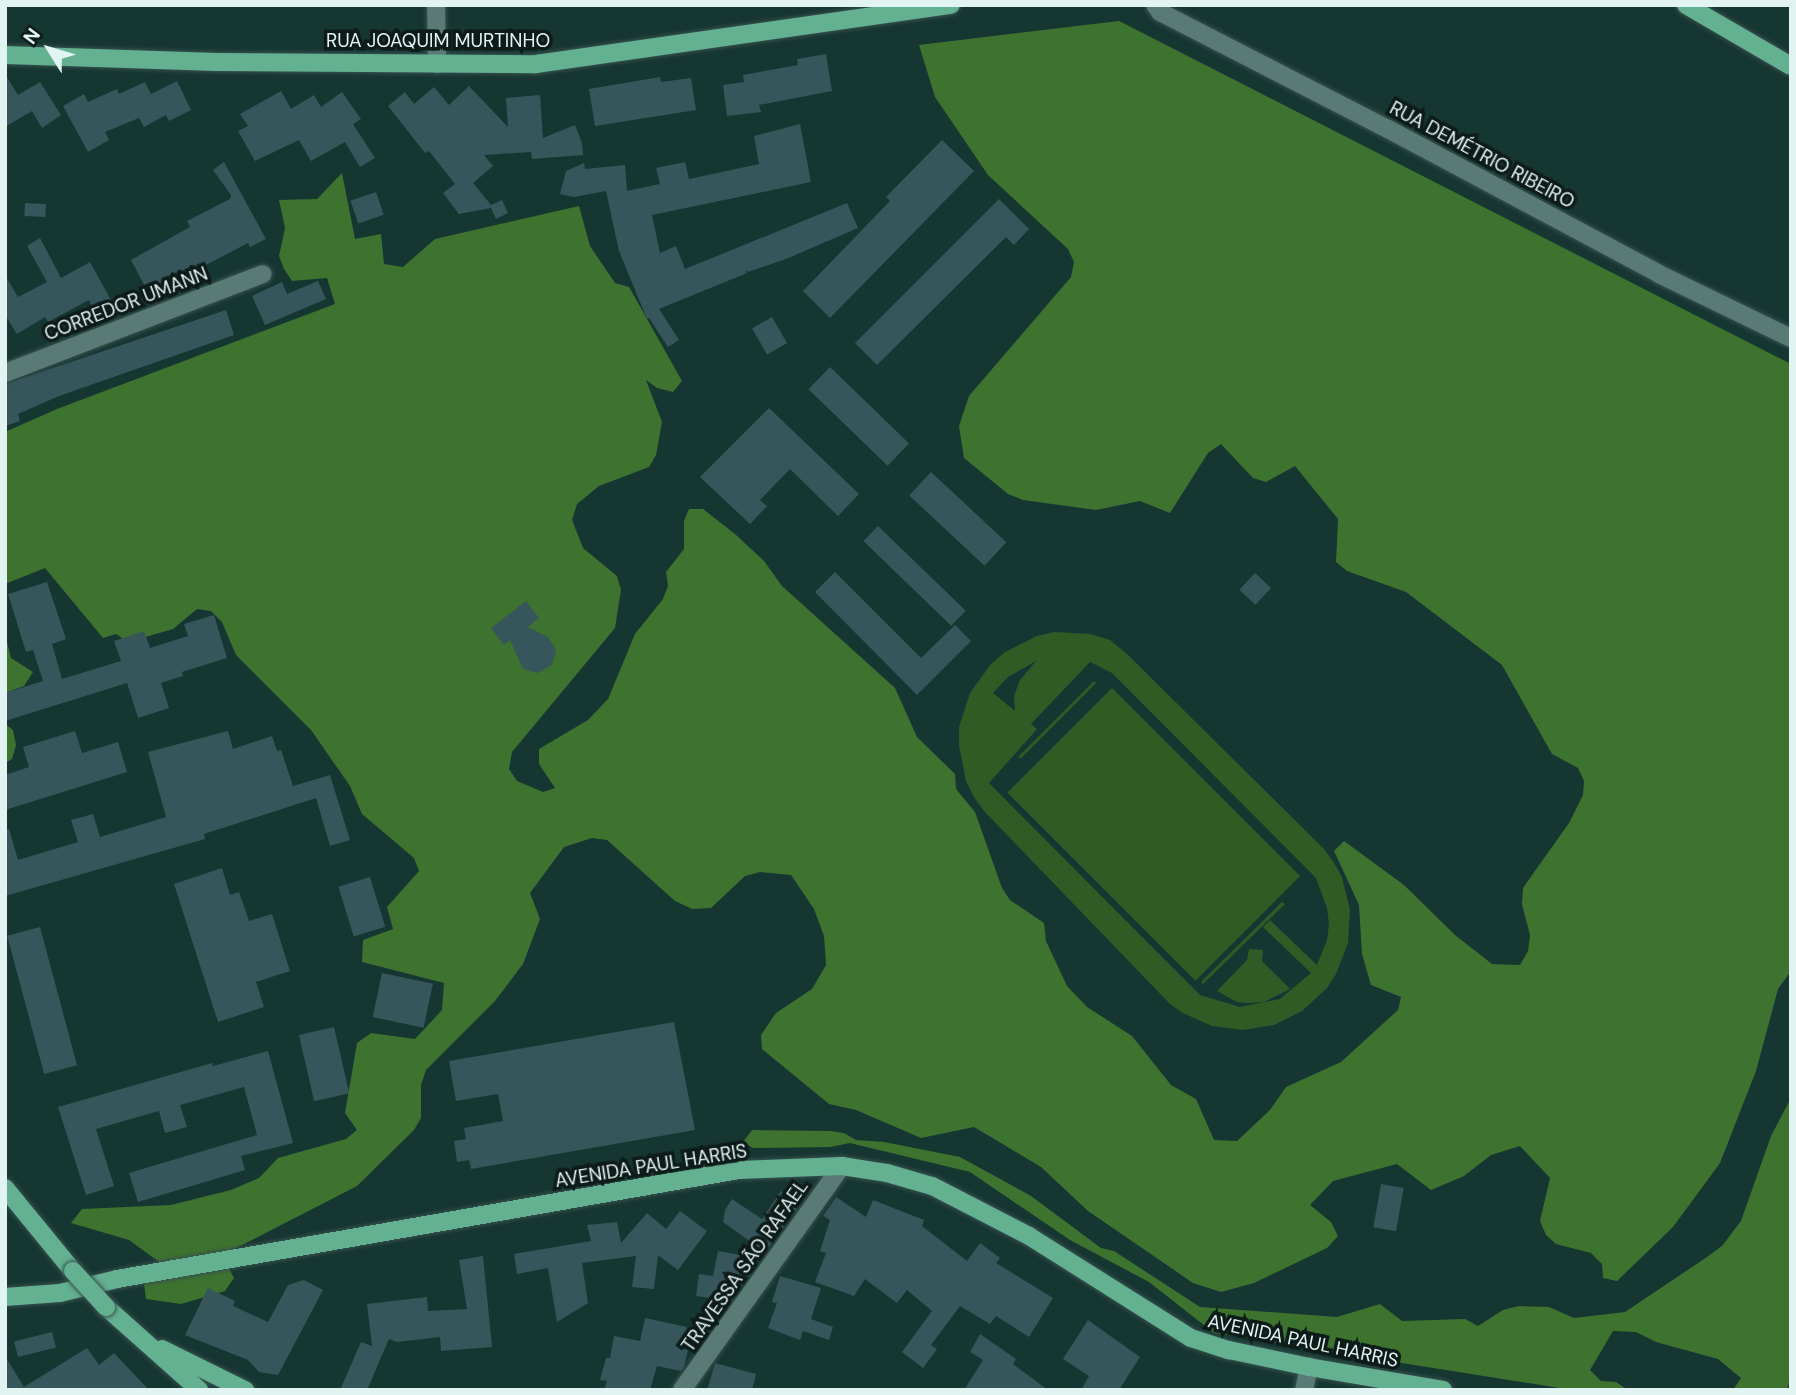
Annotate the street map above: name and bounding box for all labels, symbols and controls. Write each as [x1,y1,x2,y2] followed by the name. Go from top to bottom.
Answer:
[14,14,84,84] north arrow
[18,23,46,49] text: N
[326,30,550,52] street label: RUA JOAQUIM MURTINHO
[1386,97,1578,213] street label: RUA DEMÉTRIO RIBEIRO
[41,262,211,346] street label: CORREDOR UMANN
[553,1140,749,1192] street label: AVENIDA PAUL HARRIS
[677,1176,813,1356] street label: TRAVESSA SÃO RAFAEL
[1206,1310,1400,1372] street label: AVENIDA PAUL HARRIS

